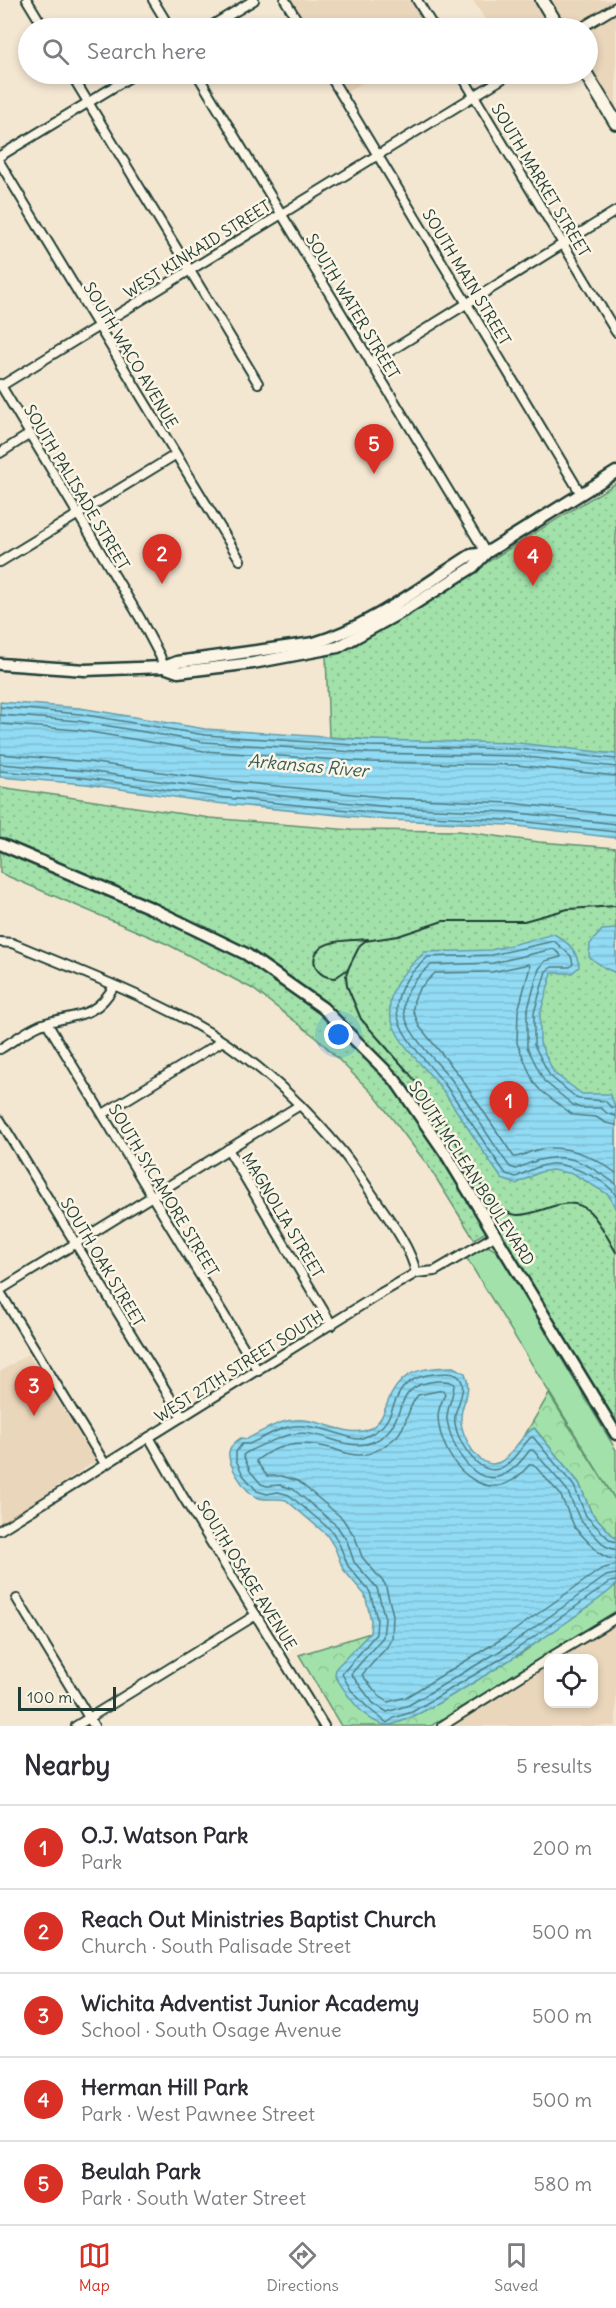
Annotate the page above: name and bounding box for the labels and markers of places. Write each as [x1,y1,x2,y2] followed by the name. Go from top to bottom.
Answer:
[354,424,394,474] pin: 5
[142,534,182,584] pin: 2
[514,536,552,586] pin: 4
[490,1082,528,1131] pin: 1
[15,1366,54,1416] pin: 3

